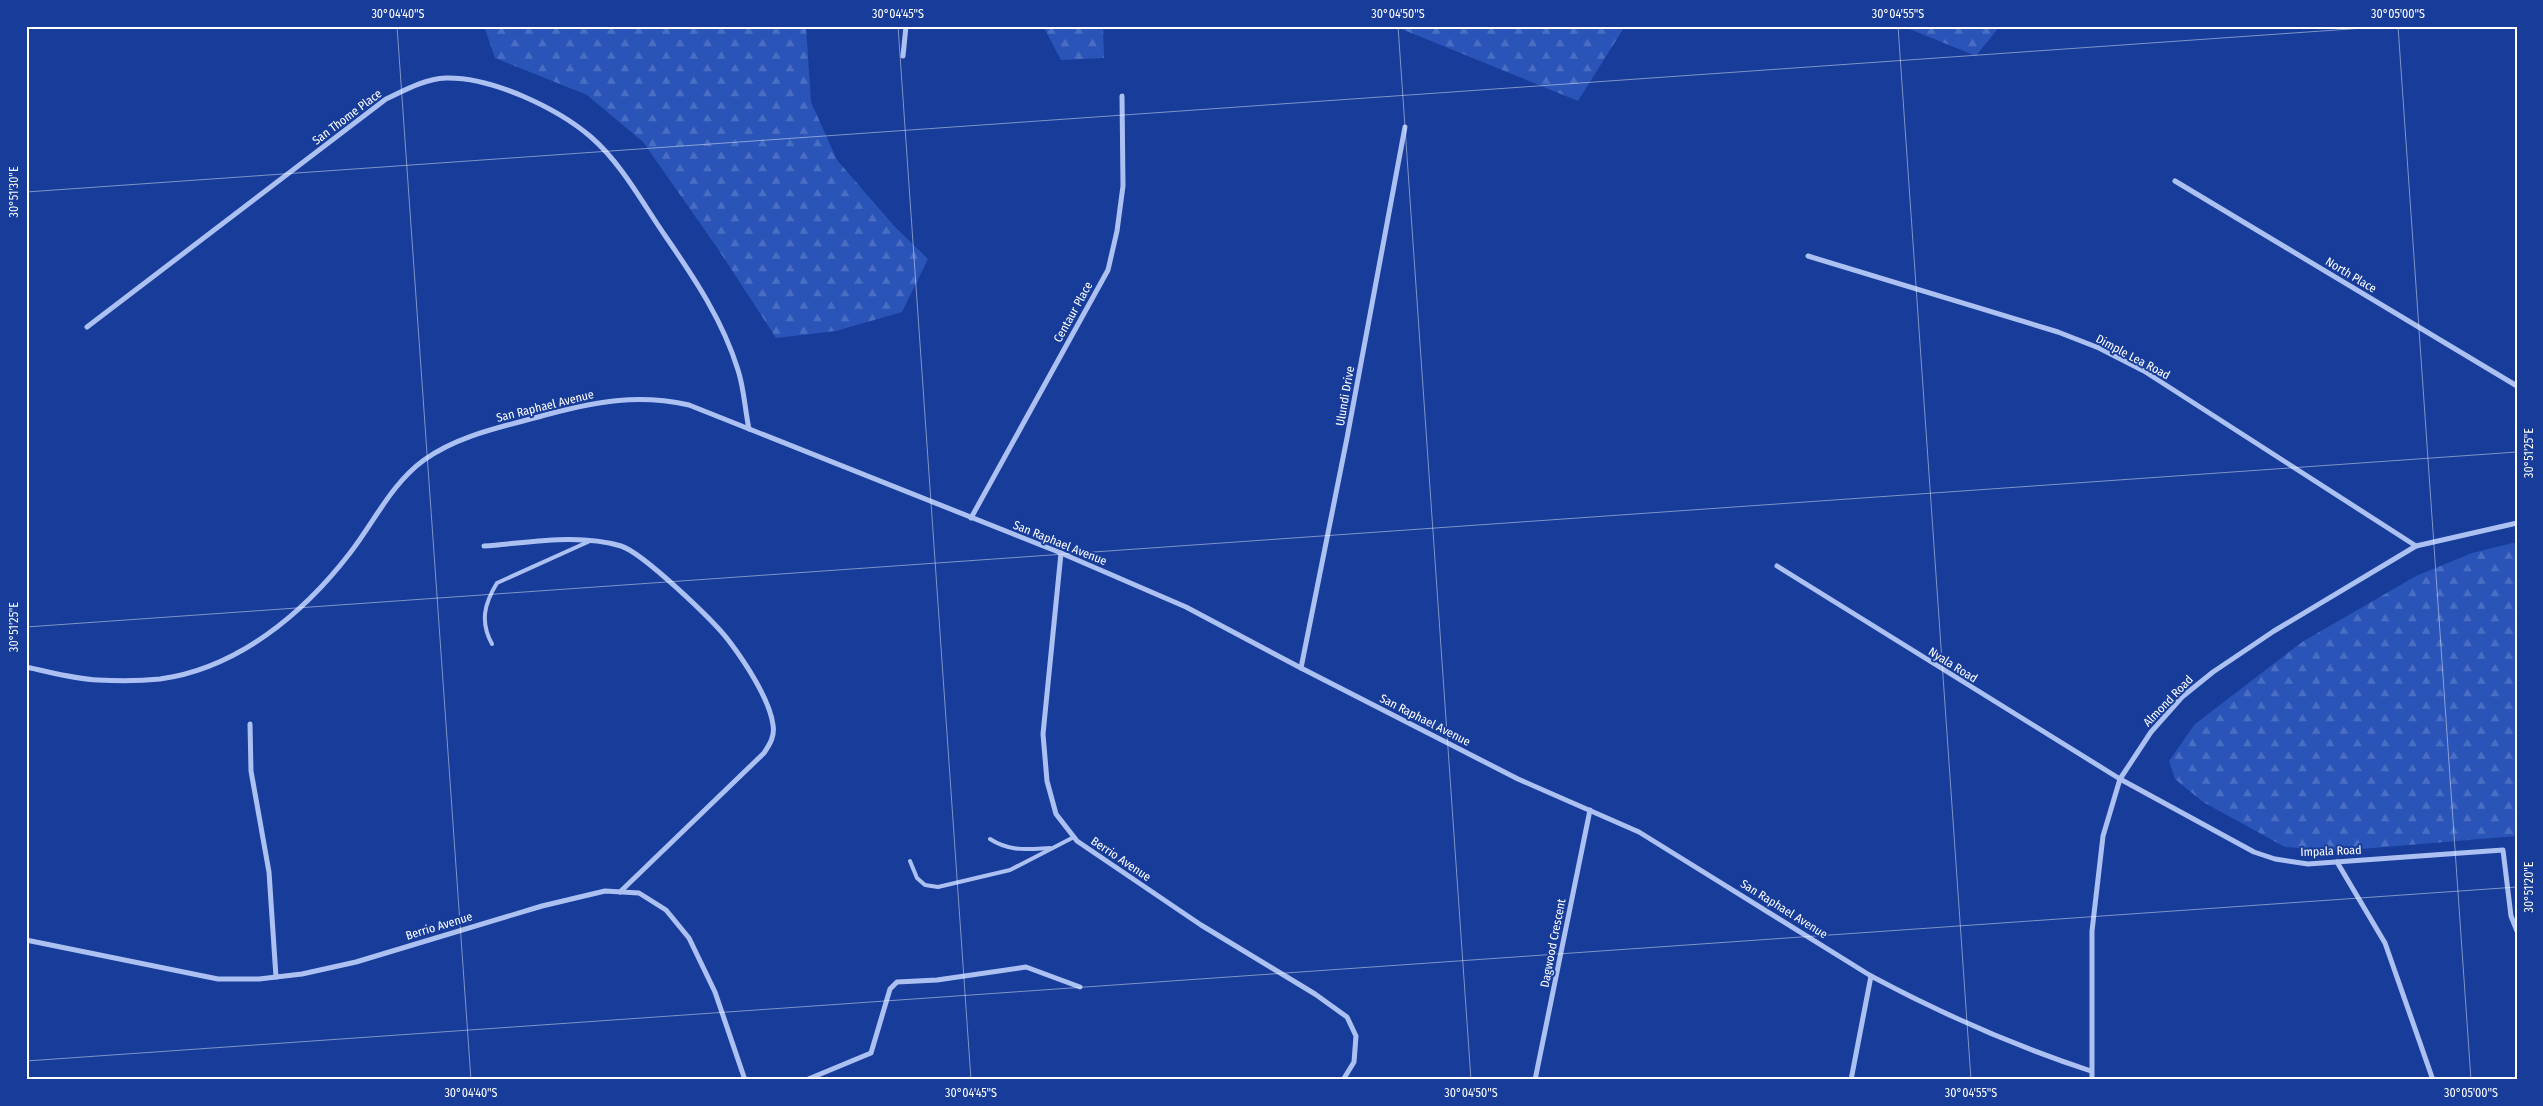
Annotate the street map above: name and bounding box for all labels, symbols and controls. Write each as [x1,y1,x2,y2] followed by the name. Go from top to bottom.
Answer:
[371,7,425,21] text: 30°04'40"S
[872,7,924,21] text: 30°04'45"S
[1371,7,1425,21] text: 30°04'50"S
[1872,7,1924,21] text: 30°04'55"S
[2371,7,2425,21] text: 30°05'00"S
[310,86,384,148] street label: San Thome Place
[7,166,21,218] text: 30°51'30"E
[2323,254,2379,296] street label: North Place
[1051,279,1095,345] street label: Centaur Place
[2094,332,2172,382] street label: Dimple Lea Road
[1333,365,1357,427] street label: Ulundi Drive
[495,387,595,425] street label: San Raphael Avenue
[2522,428,2536,478] text: 30°51'25"E
[1011,518,1109,568] street label: San Raphael Avenue
[7,602,21,652] text: 30°51'25"E
[1926,645,1980,685] street label: Nyala Road
[2140,673,2196,729] street label: Almond Road
[1377,691,1473,749] street label: San Raphael Avenue
[1088,834,1154,884] street label: Berrio Avenue
[2300,843,2362,859] street label: Impala Road
[2522,861,2536,912] text: 30°51'20"E
[1738,877,1830,941] street label: San Raphael Avenue
[1538,897,1568,988] street label: Dagwood Crescent
[404,909,474,943] street label: Berrio Avenue
[444,1086,498,1100] text: 30°04'40"S
[945,1086,997,1100] text: 30°04'45"S
[1444,1086,1498,1100] text: 30°04'50"S
[1945,1086,1997,1100] text: 30°04'55"S
[2444,1086,2498,1100] text: 30°05'00"S

